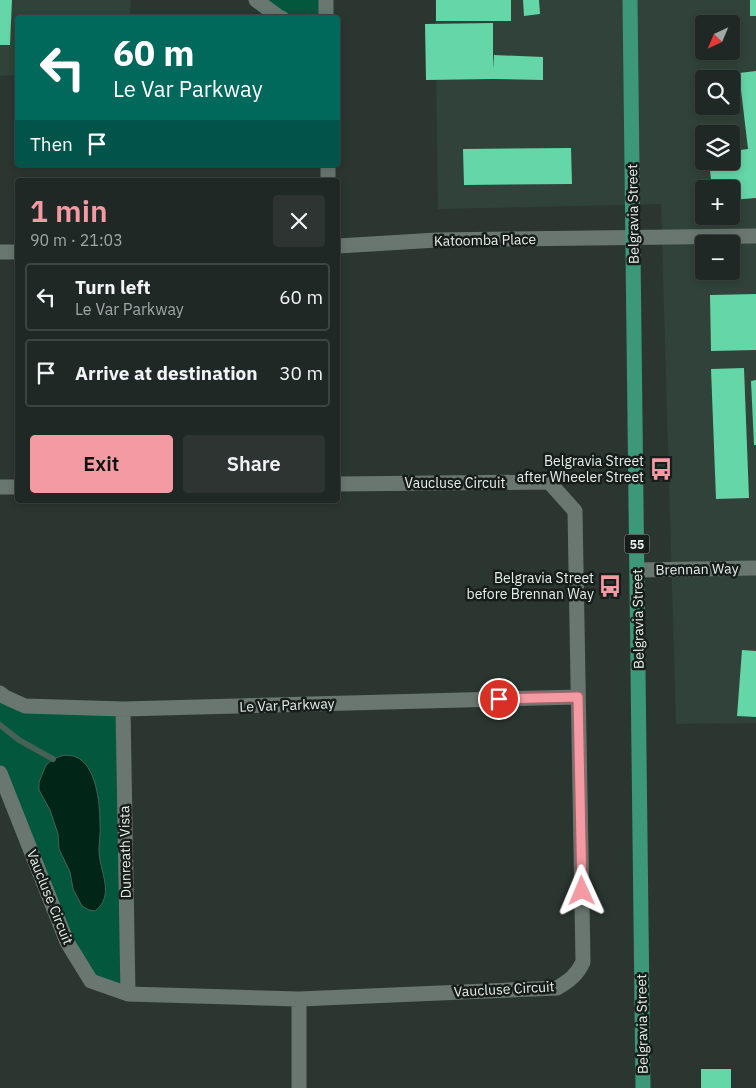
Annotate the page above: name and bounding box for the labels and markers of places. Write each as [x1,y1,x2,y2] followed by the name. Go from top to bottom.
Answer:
[517,452,644,486] place label: Belgravia Street after Wheeler Street
[648,456,674,482] bus stop icon: Belgravia Street after Wheeler Street
[467,569,594,603] place label: Belgravia Street before Brennan Way
[597,573,623,599] bus stop icon: Belgravia Street before Brennan Way
[478,678,520,720] pin

